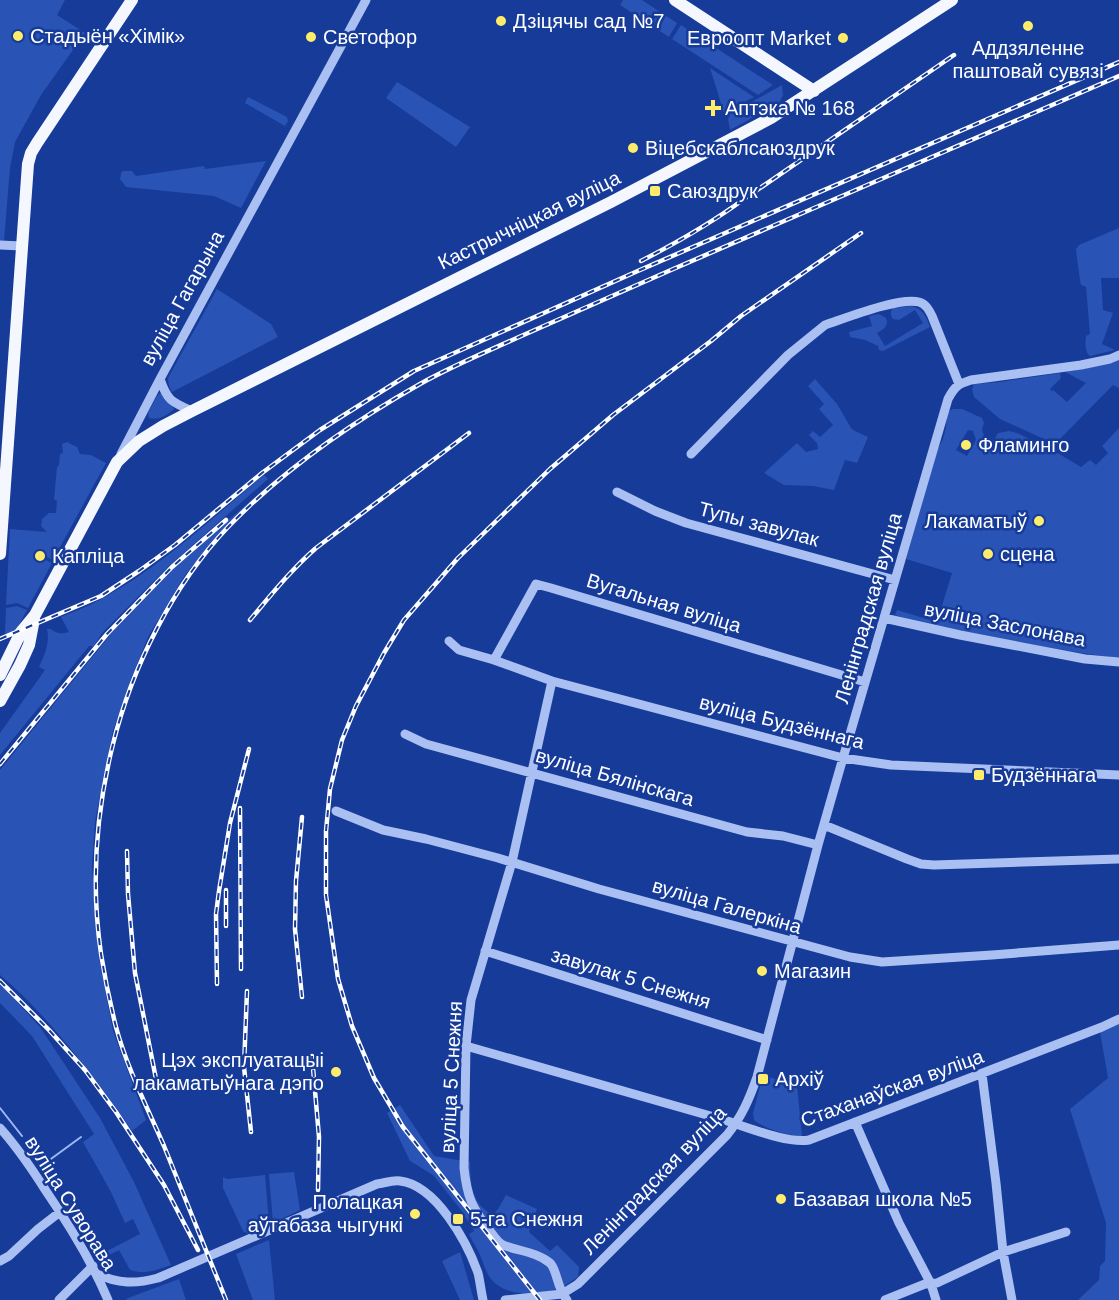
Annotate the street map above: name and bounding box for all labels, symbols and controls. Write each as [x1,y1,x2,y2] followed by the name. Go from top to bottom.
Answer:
[513,10,664,32] place label: Дзіцячы сад №7
[494,14,508,28] marker: Дзіцячы сад №7
[1021,19,1035,33] marker: Аддзяленне паштовай сувязі
[30,25,185,47] place label: Стадыён «Хімік»
[323,26,417,48] place label: Светофор
[687,27,831,49] place label: Евроопт Market
[11,29,25,43] marker: Стадыён «Хімік»
[304,30,318,44] marker: Светофор
[836,31,850,45] marker: Евроопт Market
[952,37,1104,82] place label: Аддзяленне паштовай сувязі
[725,97,855,119] place label: Аптэка № 168
[706,101,720,115] marker: Аптэка № 168
[645,137,835,159] place label: Віцебскаблсаюздрук
[626,141,640,155] marker: Віцебскаблсаюздрук
[434,166,624,274] street label: Кастрычніцкая вуліца
[667,180,758,202] place label: Саюздрук
[648,184,662,198] marker: Саюздрук
[136,226,229,369] street label: вуліца Гагарына
[978,434,1069,456] place label: Фламинго
[959,438,973,452] marker: Фламинго
[697,497,822,551] street label: Тупы завулак
[830,509,906,706] street label: Ленінградская вуліца
[924,510,1027,532] place label: Лакаматыў
[1032,514,1046,528] marker: Лакаматыў
[1000,543,1055,565] place label: сцена
[52,545,125,567] place label: Капліца
[981,547,995,561] marker: сцена
[33,549,47,563] marker: Капліца
[584,569,745,637] street label: Вугальная вуліца
[922,598,1088,651] street label: вуліца Заслонава
[697,691,868,753] street label: вуліца Будзённага
[533,744,697,810] street label: вуліца Бялінскага
[991,764,1097,786] place label: Будзённага
[972,768,986,782] marker: Будзённага
[650,874,805,938] street label: вуліца Галеркіна
[549,943,713,1013] street label: завулак 5 Снежня
[774,960,851,982] place label: Магазин
[755,964,769,978] marker: Магазин
[436,1000,466,1154] street label: вуліца 5 Снежня
[798,1044,987,1131] street label: Стаханаўская вуліца
[133,1049,324,1094] place label: Цэх эксплуатацыі лакаматыўнага дэпо
[329,1065,343,1079] marker: Цэх эксплуатацыі лакаматыўнага дэпо
[775,1068,824,1090] place label: Архіў
[756,1072,770,1086] marker: Архіў
[578,1101,731,1259] street label: Ленінградская вуліца
[21,1132,122,1275] street label: вуліца Суворава
[793,1188,972,1210] place label: Базавая школа №5
[248,1191,403,1236] place label: Полацкая аўтабаза чыгункі
[774,1192,788,1206] marker: Базавая школа №5
[408,1207,422,1221] marker: Полацкая аўтабаза чыгункі
[470,1208,583,1230] place label: 5-га Снежня
[451,1212,465,1226] marker: 5-га Снежня

